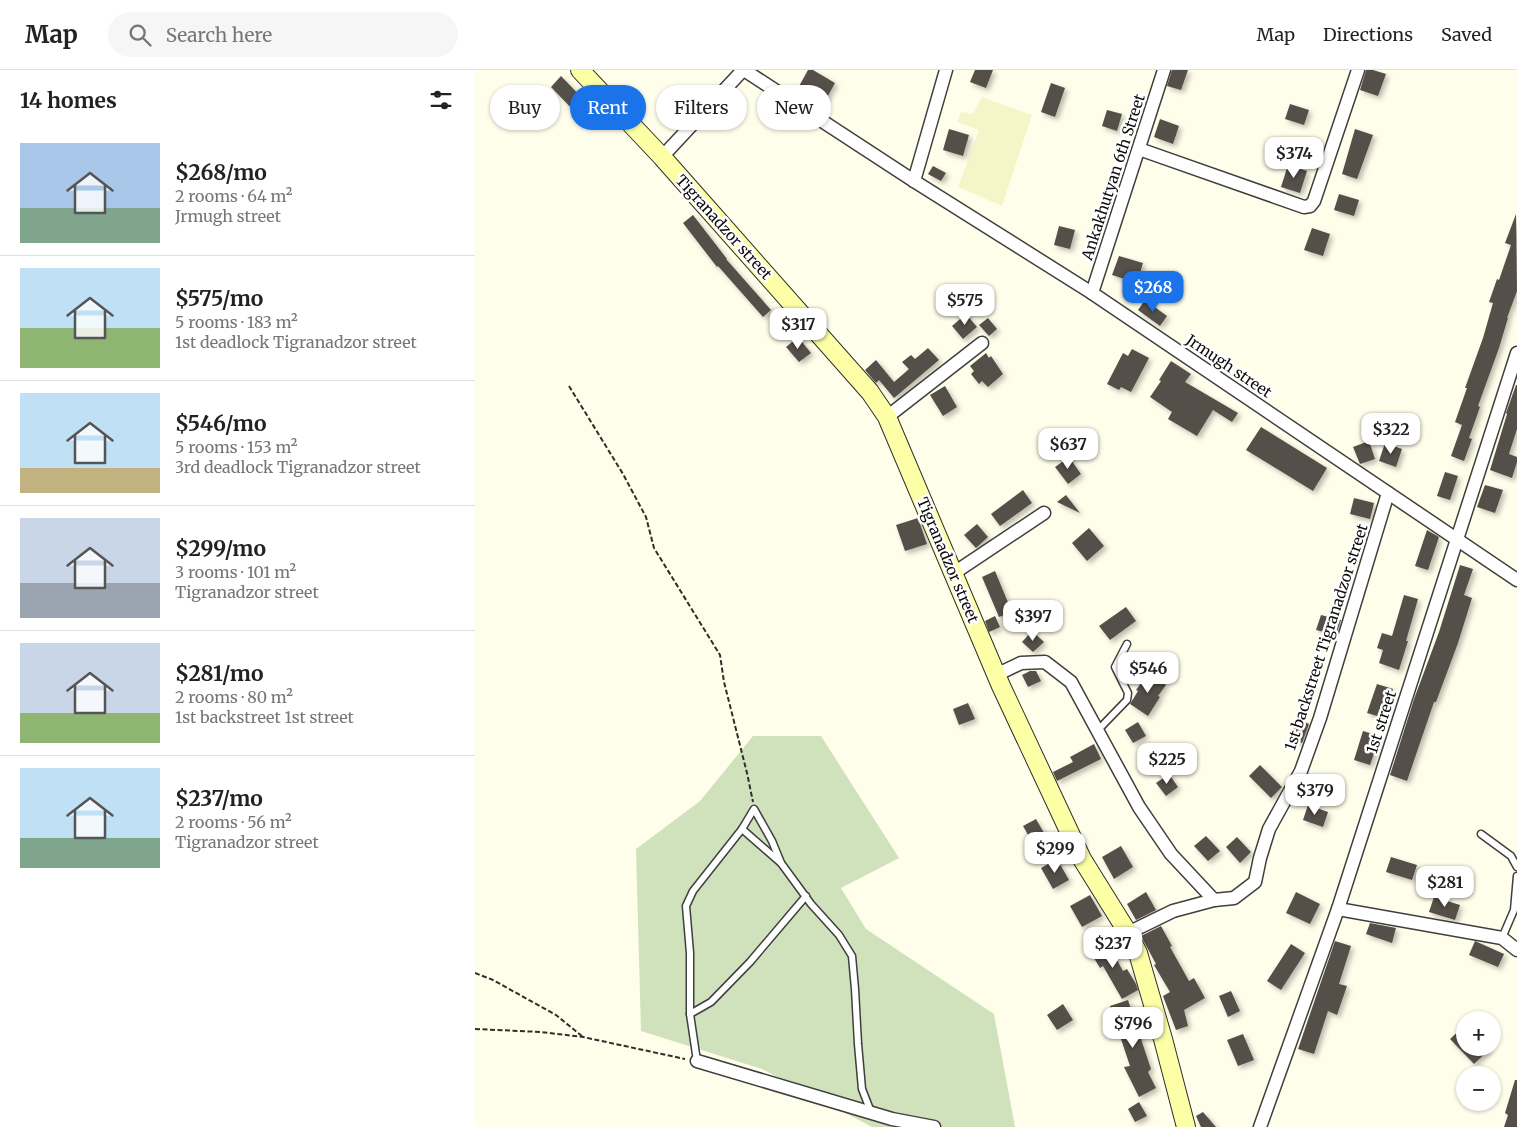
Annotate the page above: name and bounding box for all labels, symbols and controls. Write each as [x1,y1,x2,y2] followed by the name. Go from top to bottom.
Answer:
[108,12,458,57] search box
[25,19,78,50] text: Map
[126,21,154,49] icon: search
[166,23,272,47] text: Search here
[1257,23,1295,46] text: Map
[1323,23,1413,46] text: Directions
[1441,23,1492,46] text: Saved
[490,85,560,130] chip: Buy
[570,85,646,130] chip: Rent
[656,85,747,130] chip: Filters
[757,85,831,130] chip: New
[427,86,455,114] icon: filters
[20,87,117,114] text: 14 homes
[1077,91,1149,263] street label: Ankakhutyan 6th Street
[1264,136,1324,179] pin: $374
[1276,143,1312,163] text: $374
[175,159,267,186] text: $268/mo
[60,163,120,223] icon: home
[672,171,776,283] street label: Tigranadzor street
[175,186,293,206] text: 2 rooms · 64 m²
[175,206,281,226] text: Jrmugh street
[1123,270,1183,313] pin: $268
[1133,277,1173,297] text: $268
[935,284,995,326] pin: $575
[175,285,263,312] text: $575/mo
[60,288,120,348] icon: home
[947,290,983,310] text: $575
[768,308,828,350] pin: $317
[175,312,298,332] text: 5 rooms · 183 m²
[781,314,815,334] text: $317
[1182,330,1276,402] street label: Jrmugh street
[175,332,417,352] text: 1st deadlock Tigranadzor street
[175,410,266,437] text: $546/mo
[1361,412,1421,455] pin: $322
[60,413,120,473] icon: home
[1372,419,1410,439] text: $322
[1038,428,1098,470] pin: $637
[1049,434,1087,454] text: $637
[175,437,297,457] text: 5 rooms · 153 m²
[175,457,421,477] text: 3rd deadlock Tigranadzor street
[913,494,983,626] street label: Tigranadzor street
[1280,521,1372,753] street label: 1st backstreet Tigranadzor street
[175,535,266,562] text: $299/mo
[60,538,120,598] icon: home
[175,562,296,582] text: 3 rooms · 101 m²
[175,582,319,602] text: Tigranadzor street
[1003,600,1063,642] pin: $397
[1014,606,1052,626] text: $397
[1118,652,1178,694] pin: $546
[1129,658,1167,678] text: $546
[175,660,263,687] text: $281/mo
[60,663,120,723] icon: home
[175,687,293,707] text: 2 rooms · 80 m²
[1362,688,1400,756] street label: 1st street
[175,707,354,727] text: 1st backstreet 1st street
[1137,742,1197,785] pin: $225
[1148,749,1186,769] text: $225
[1285,774,1345,816] pin: $379
[1296,780,1334,800] text: $379
[175,785,263,812] text: $237/mo
[60,788,120,848] icon: home
[175,812,292,832] text: 2 rooms · 56 m²
[175,832,319,852] text: Tigranadzor street
[1025,832,1085,874] pin: $299
[1035,838,1075,858] text: $299
[1415,866,1475,908] pin: $281
[1427,872,1463,892] text: $281
[1083,926,1143,969] pin: $237
[1094,933,1132,953] text: $237
[1103,1006,1163,1049] pin: $796
[1456,1011,1501,1111] map controls
[1456,1011,1501,1056] button: +
[1114,1013,1152,1033] text: $796
[1456,1066,1501,1111] button: −

